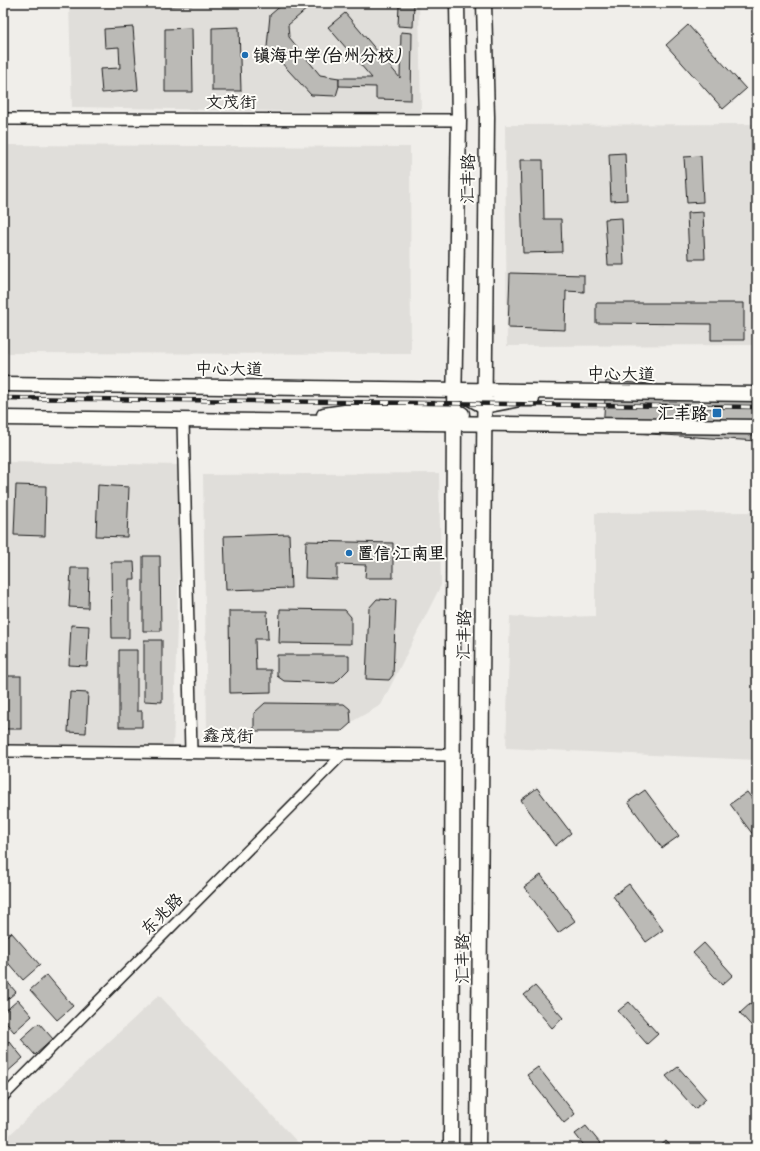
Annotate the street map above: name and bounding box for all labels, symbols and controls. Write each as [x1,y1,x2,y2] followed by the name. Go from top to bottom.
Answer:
[253,45,402,66] place label: 镇海中学(台州分校)
[240,50,250,60] marker: 镇海中学(台州分校)
[206,92,257,113] street label: 文茂街
[457,153,479,205] street label: 汇丰路
[195,358,263,380] street label: 中心大道
[587,363,655,385] street label: 中心大道
[657,403,708,424] place label: 汇丰路
[711,407,723,419] marker: 汇丰路
[357,543,445,564] place label: 置信·江南里
[344,548,354,558] marker: 置信·江南里
[453,609,475,661] street label: 汇丰路
[202,725,254,747] street label: 鑫茂街
[137,889,187,939] street label: 东兆路
[452,934,473,985] street label: 汇丰路

